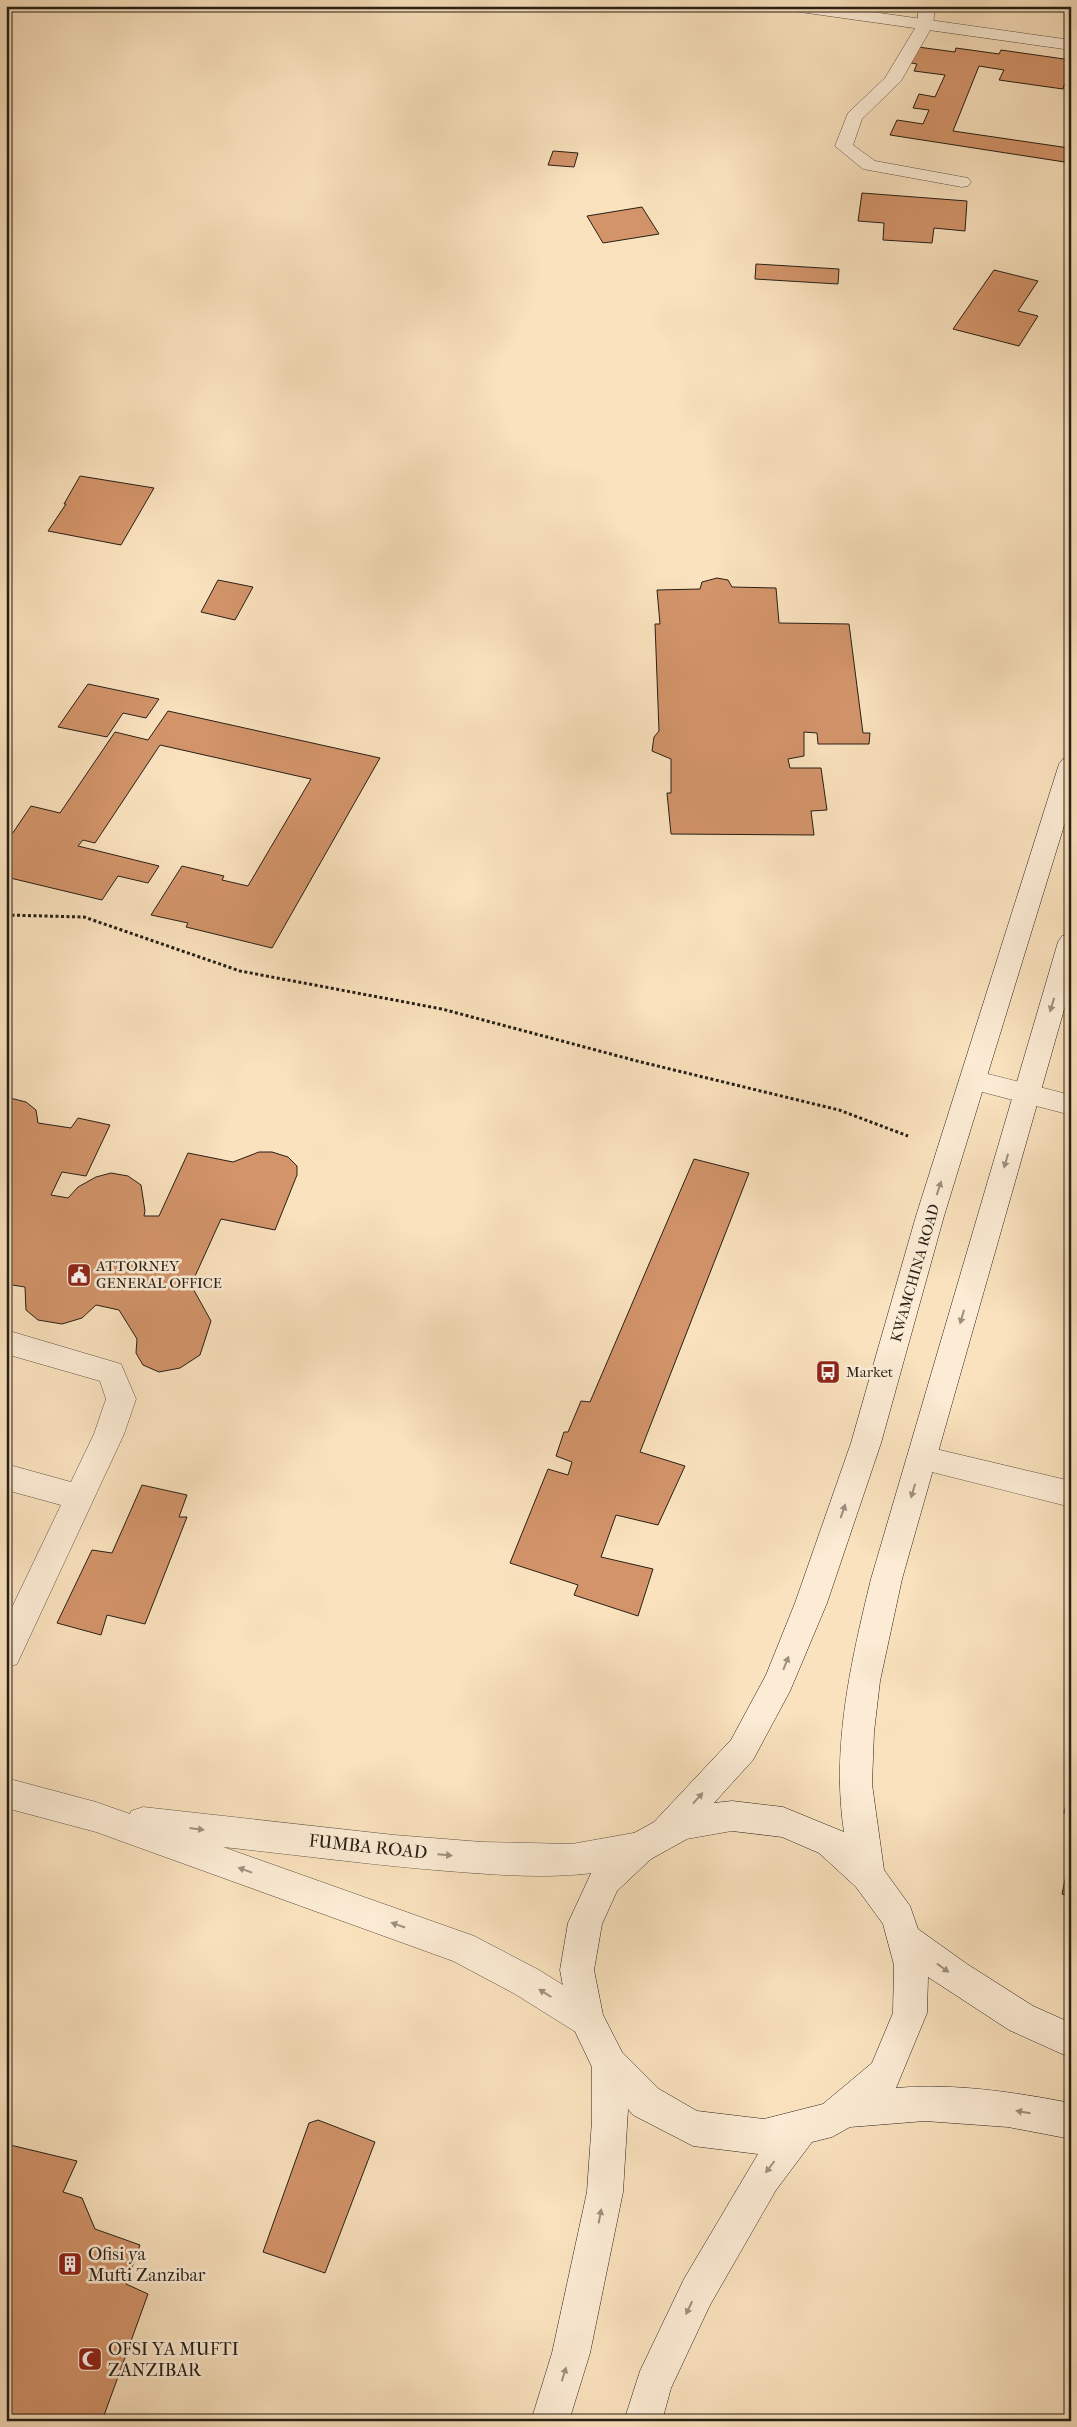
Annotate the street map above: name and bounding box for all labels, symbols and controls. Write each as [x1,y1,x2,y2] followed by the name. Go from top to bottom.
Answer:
[1047,998,1055,1013] one-way arrow
[1002,1153,1010,1169] one-way arrow
[936,1180,944,1195] one-way arrow
[887,1202,943,1344] street label: KWAMCHINA ROAD
[95,1257,222,1292] place label: ATTORNEY GENERAL OFFICE
[66,1262,92,1288] public building icon: ATTORNEY GENERAL OFFICE
[958,1310,966,1325] one-way arrow
[815,1359,841,1385] bus stop icon: Market
[846,1363,894,1381] place label: Market
[909,1483,917,1498] one-way arrow
[839,1503,847,1518] one-way arrow
[783,1656,791,1670] one-way arrow
[692,1791,703,1804] one-way arrow
[189,1825,205,1833] one-way arrow
[308,1830,428,1864] street label: FUMBA ROAD
[438,1851,454,1859] one-way arrow
[237,1866,252,1874] one-way arrow
[390,1921,405,1929] one-way arrow
[937,1962,950,1972] one-way arrow
[538,1989,551,1998] one-way arrow
[1014,2107,1030,2115] one-way arrow
[765,2161,776,2174] one-way arrow
[597,2207,605,2223] one-way arrow
[88,2244,206,2286] place label: Ofisi ya Mufti Zanzibar
[57,2251,83,2277] building icon: Ofisi ya Mufti Zanzibar
[685,2301,693,2315] one-way arrow
[108,2339,239,2381] place label: OFSI YA MUFTI ZANZIBAR
[77,2346,103,2372] mosque icon: OFSI YA MUFTI ZANZIBAR
[561,2367,569,2382] one-way arrow

